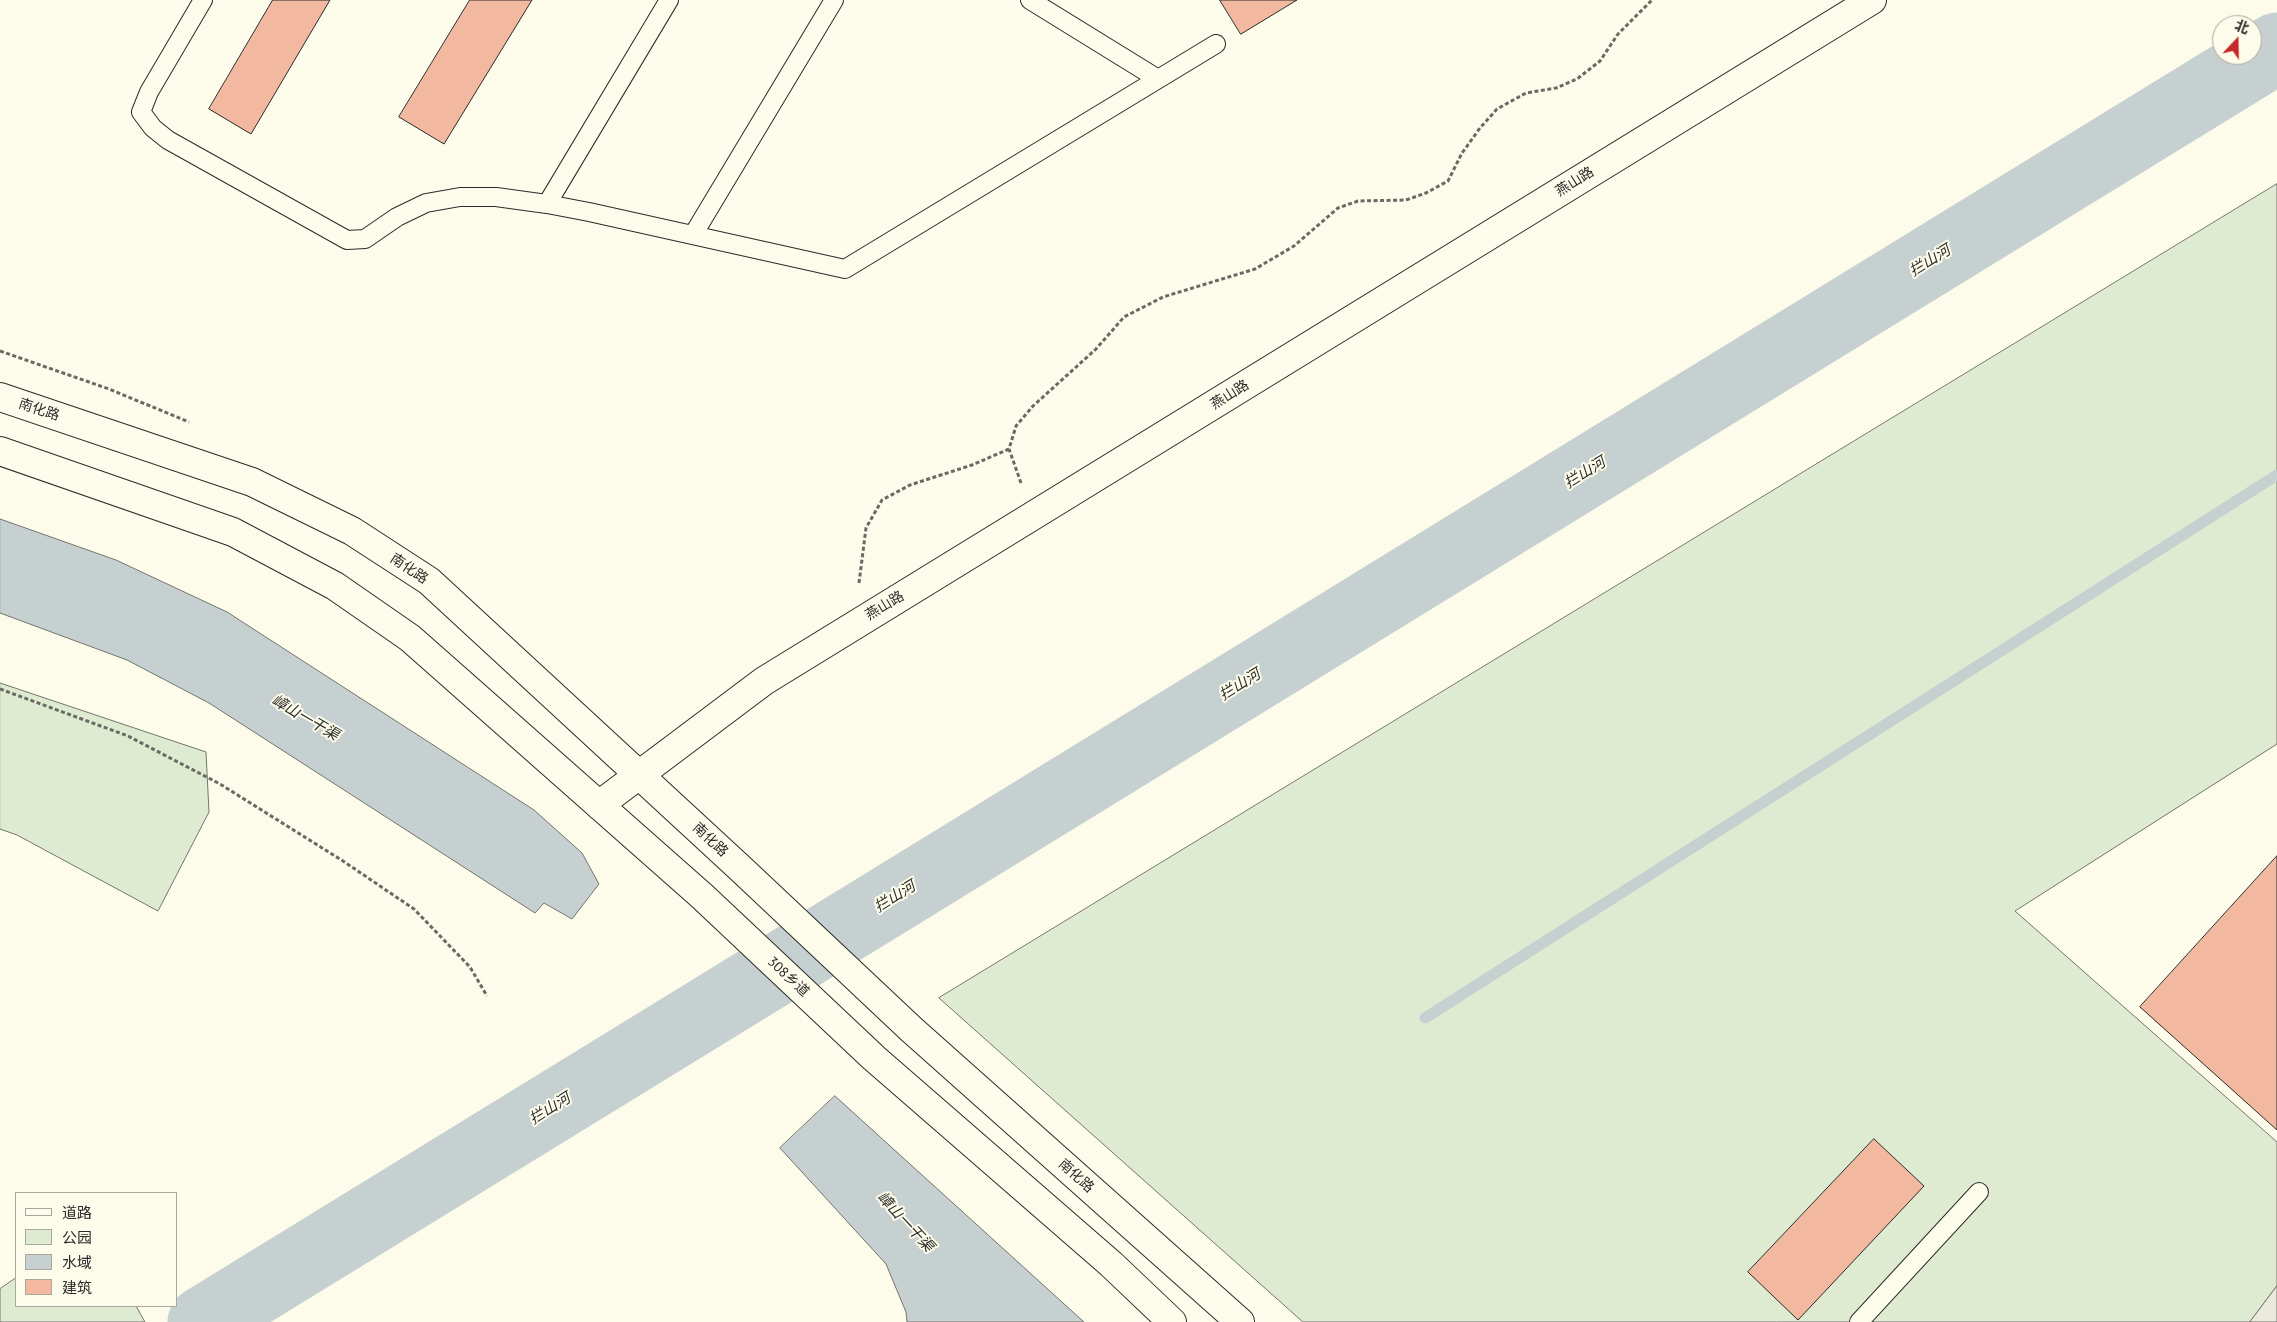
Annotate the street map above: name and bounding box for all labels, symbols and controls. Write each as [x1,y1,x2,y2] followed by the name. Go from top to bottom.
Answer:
[2212,15,2262,65] north arrow
[2232,16,2252,38] text: 北
[1553,164,1597,200] street label: 燕山路
[1906,241,1954,281] water label: 拦山河
[1208,377,1252,413] street label: 燕山路
[16,396,62,424] street label: 南化路
[1561,453,1609,493] water label: 拦山河
[387,550,431,588] street label: 南化路
[863,588,907,624] street label: 燕山路
[1216,665,1264,705] water label: 拦山河
[268,691,342,745] water label: 嶂山一干渠
[689,820,731,860] street label: 南化路
[871,877,919,917] water label: 拦山河
[764,954,812,1000] street label: 308乡道
[526,1089,574,1129] water label: 拦山河
[1055,1156,1097,1196] street label: 南化路
[873,1188,937,1256] water label: 嶂山一干渠
[15,1192,178,1307] legend
[62,1203,92,1222] text: 道路
[62,1228,92,1247] text: 公园
[62,1253,92,1272] text: 水域
[62,1278,92,1297] text: 建筑

